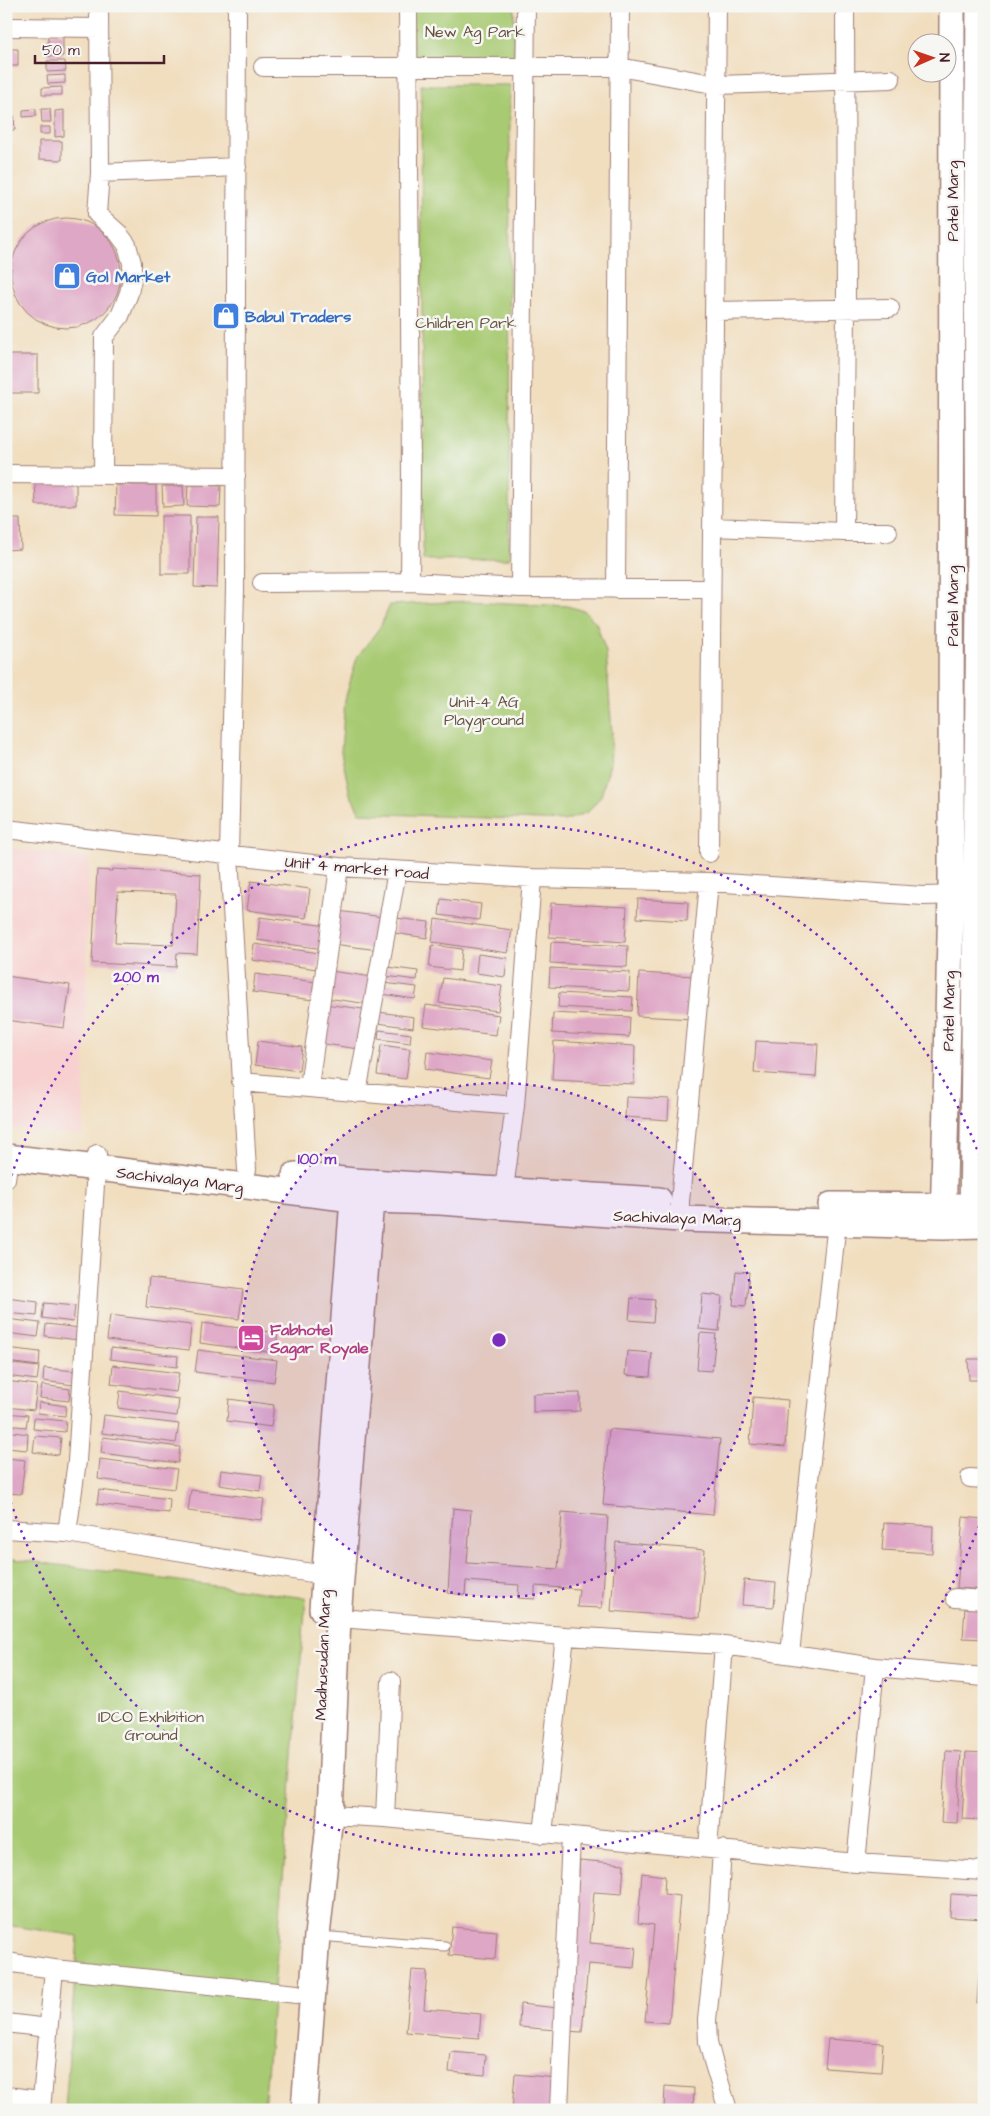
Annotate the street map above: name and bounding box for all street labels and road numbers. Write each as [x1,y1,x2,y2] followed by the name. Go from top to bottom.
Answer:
[942,161,965,241] street label: Patel Marg
[942,566,965,646] street label: Patel Marg
[284,851,430,885] street label: Unit 4 market road
[937,970,962,1052] street label: Patel Marg
[115,1161,245,1200] street label: Sachivalaya Marg
[613,1205,741,1232] street label: Sachivalaya Marg
[310,1589,337,1721] street label: Madhusudan Marg

